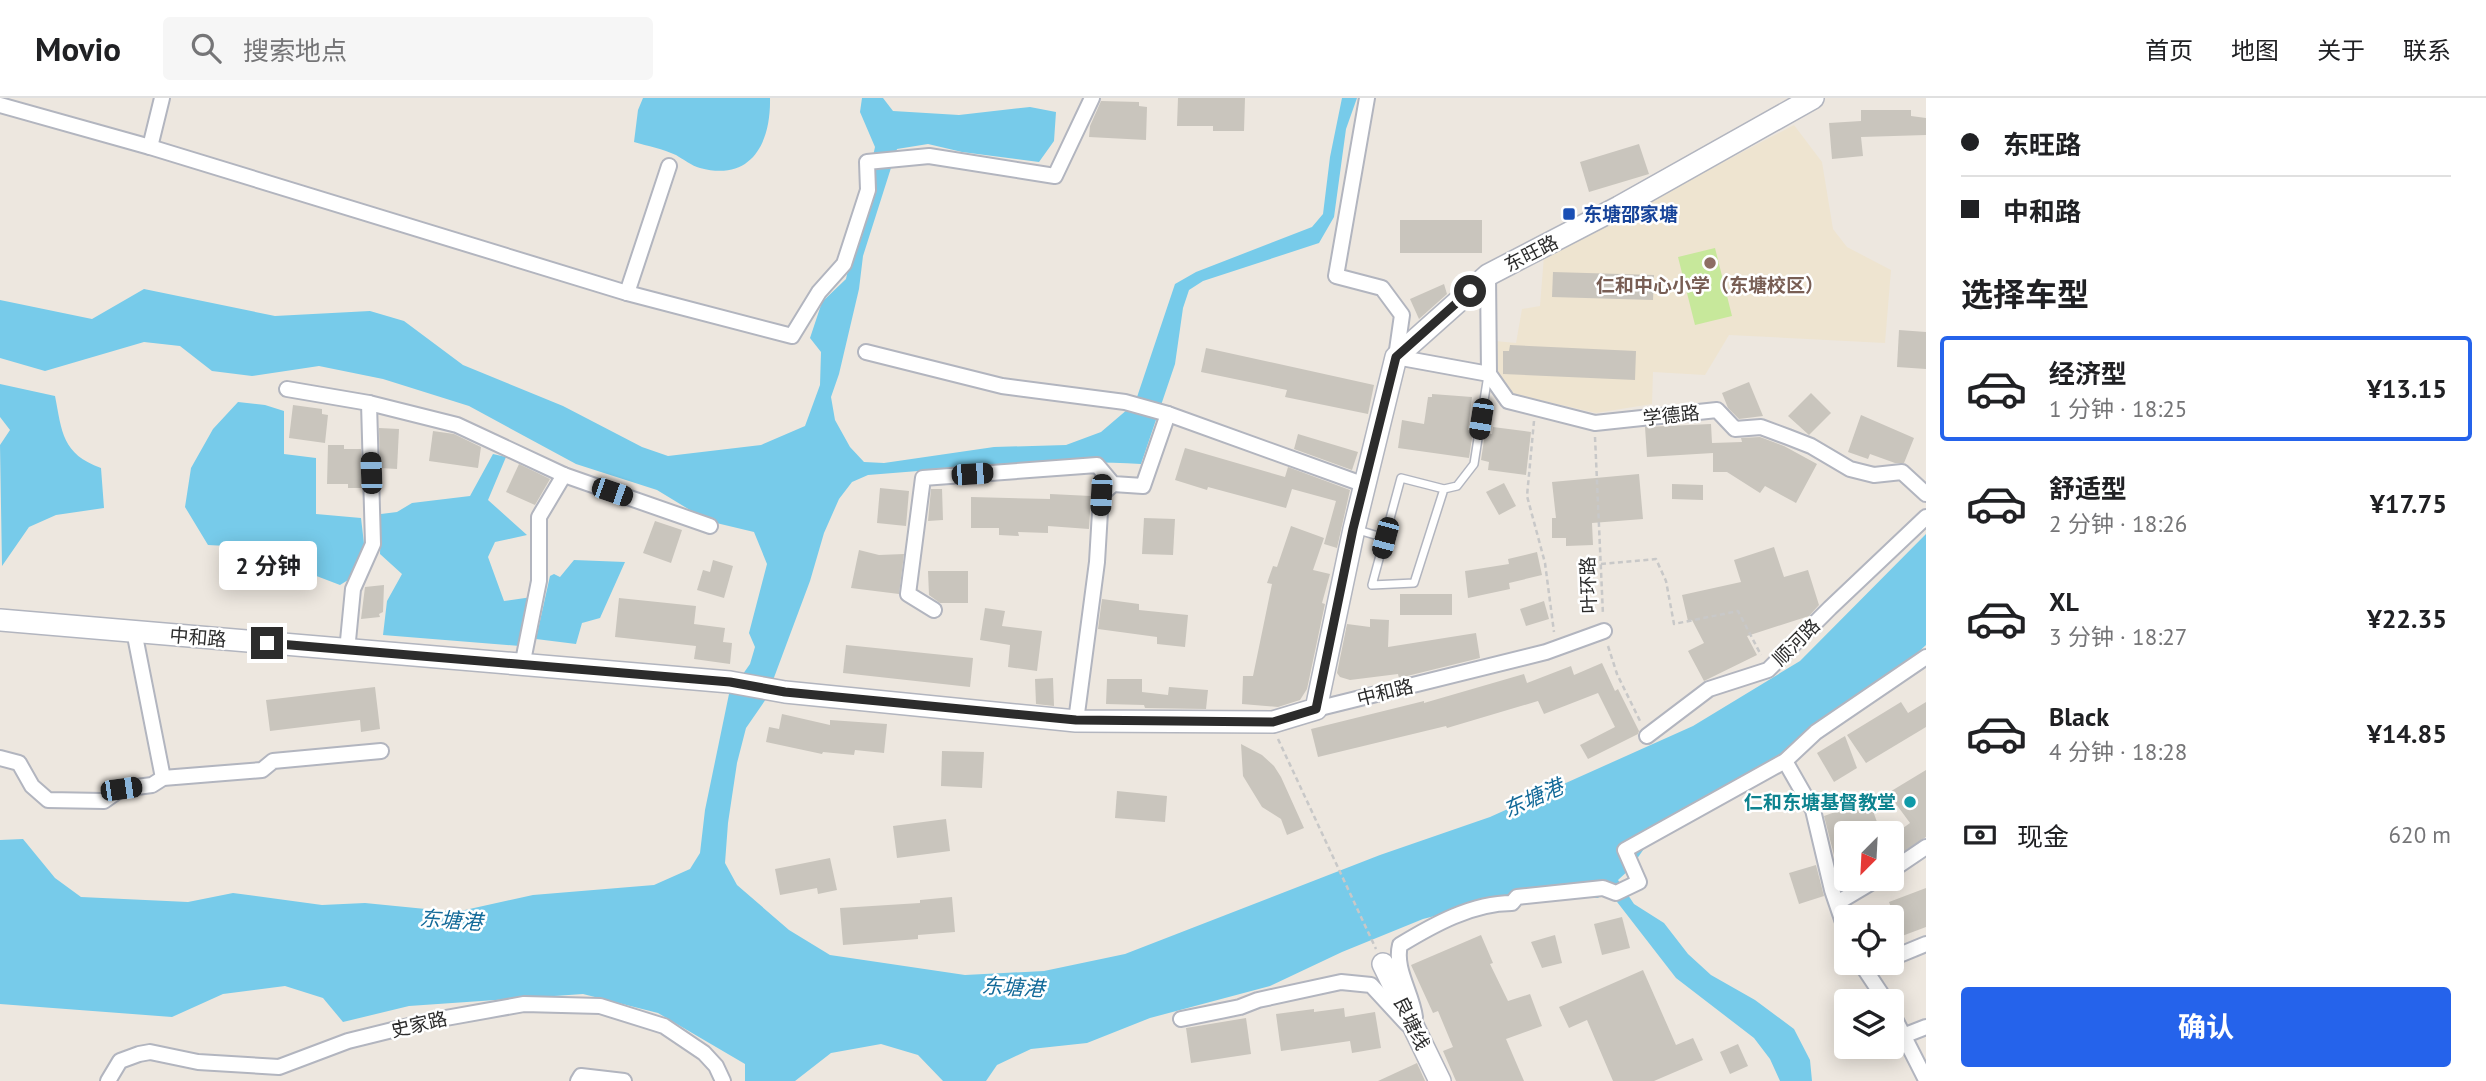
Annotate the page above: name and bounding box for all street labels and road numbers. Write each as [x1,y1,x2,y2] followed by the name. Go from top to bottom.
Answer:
[1500,229,1562,277] street label: 东旺路
[1641,400,1701,430] street label: 学德路
[1575,556,1601,614] street label: 叶环路
[1767,613,1825,671] street label: 顺河路
[169,623,227,651] street label: 中和路
[1354,673,1416,711] street label: 中和路
[1389,992,1435,1054] street label: 良塘线
[389,1006,449,1042] street label: 史家路

